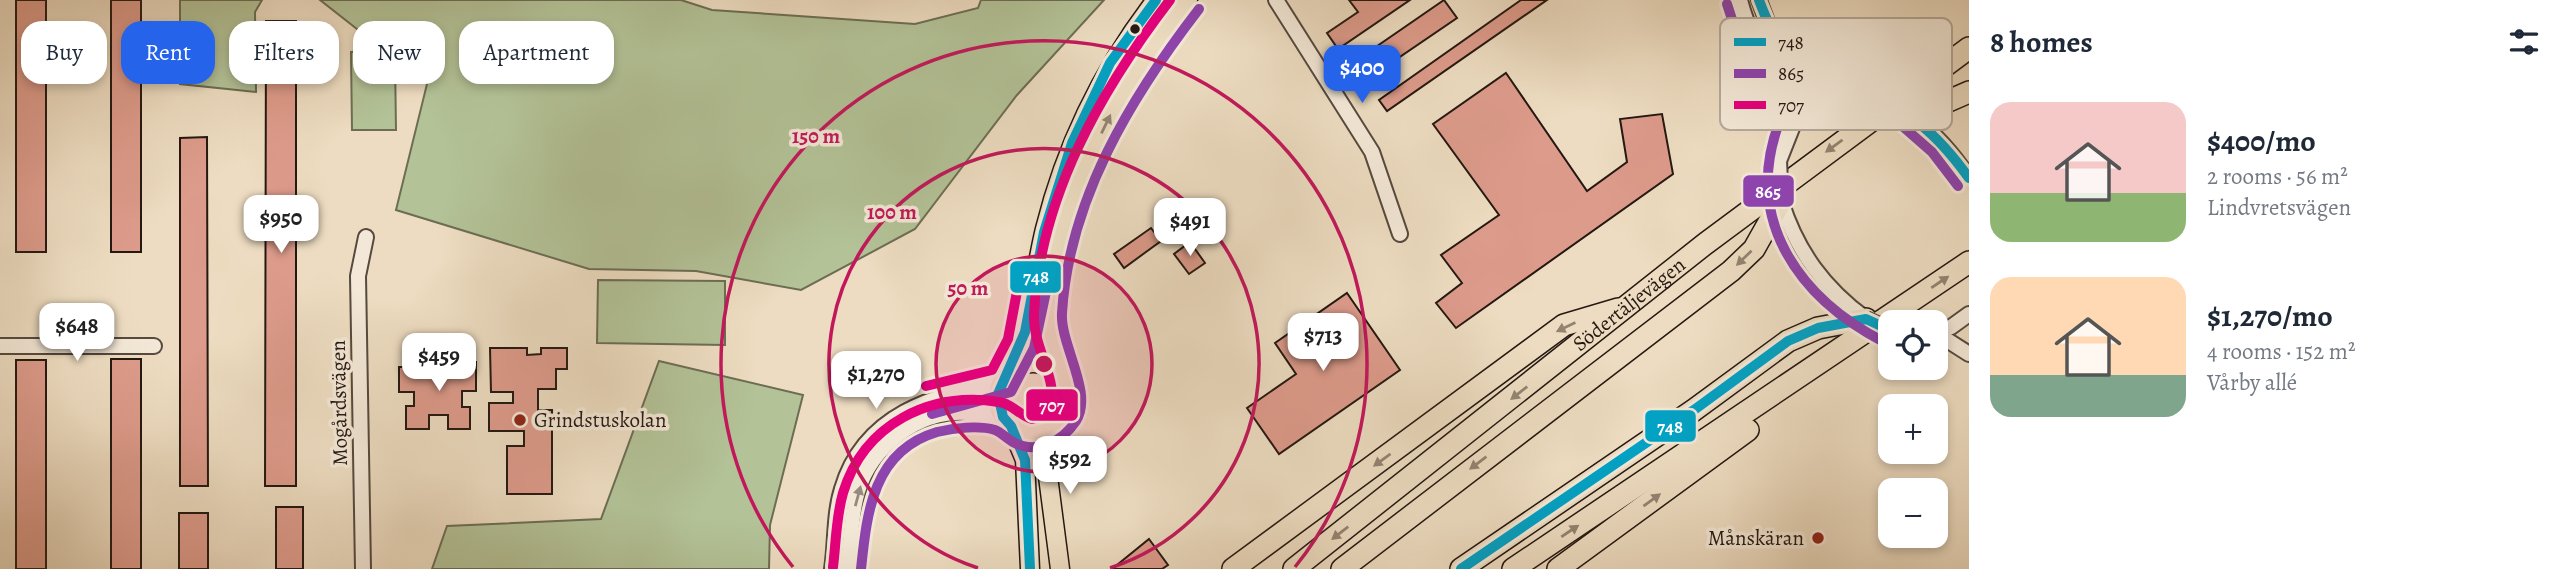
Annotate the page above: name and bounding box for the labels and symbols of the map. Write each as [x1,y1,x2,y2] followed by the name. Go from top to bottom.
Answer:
[1720,18,1952,130] legend
[1128,22,1142,36] unlabelled marker
[1778,30,1804,56] text: 748
[1321,46,1403,105] pin: $400
[1778,61,1804,87] text: 865
[1778,93,1804,119] text: 707
[1100,114,1111,134] one-way arrow
[792,122,841,150] text: 150 m
[1825,138,1843,152] one-way arrow
[1742,174,1795,208] line badge: 865
[1755,179,1781,205] text: 865
[240,196,322,255] pin: $950
[867,198,917,226] text: 100 m
[1149,198,1231,258] pin: $491
[1736,250,1753,267] one-way arrow
[1567,251,1691,358] street label: Södertäljevägen
[1009,260,1062,294] line badge: 748
[1023,264,1049,290] text: 748
[948,274,989,302] text: 50 m
[1930,276,1949,289] one-way arrow
[36,304,118,363] pin: $648
[1282,314,1364,373] pin: $713
[1556,321,1576,332] one-way arrow
[398,334,480,393] pin: $459
[324,340,354,466] street label: Mogårdsvägen
[819,352,933,411] pin: $1,270
[1032,352,1056,376] centre of rings
[1510,385,1528,400] one-way arrow
[1025,388,1079,422] line badge: 707
[1039,393,1066,419] text: 707
[534,406,666,434] place label: Grindstuskolan
[1644,409,1697,443] line badge: 748
[512,412,528,428] marker: Grindstuskolan
[1657,414,1683,440] text: 748
[1029,436,1111,496] pin: $592
[1373,452,1391,466] one-way arrow
[1469,455,1487,469] one-way arrow
[853,484,864,506] one-way arrow
[1643,493,1662,507] one-way arrow
[1708,524,1804,552] place label: Månskäran
[1331,525,1349,540] one-way arrow
[1560,525,1580,538] one-way arrow
[1810,530,1826,546] marker: Månskäran

